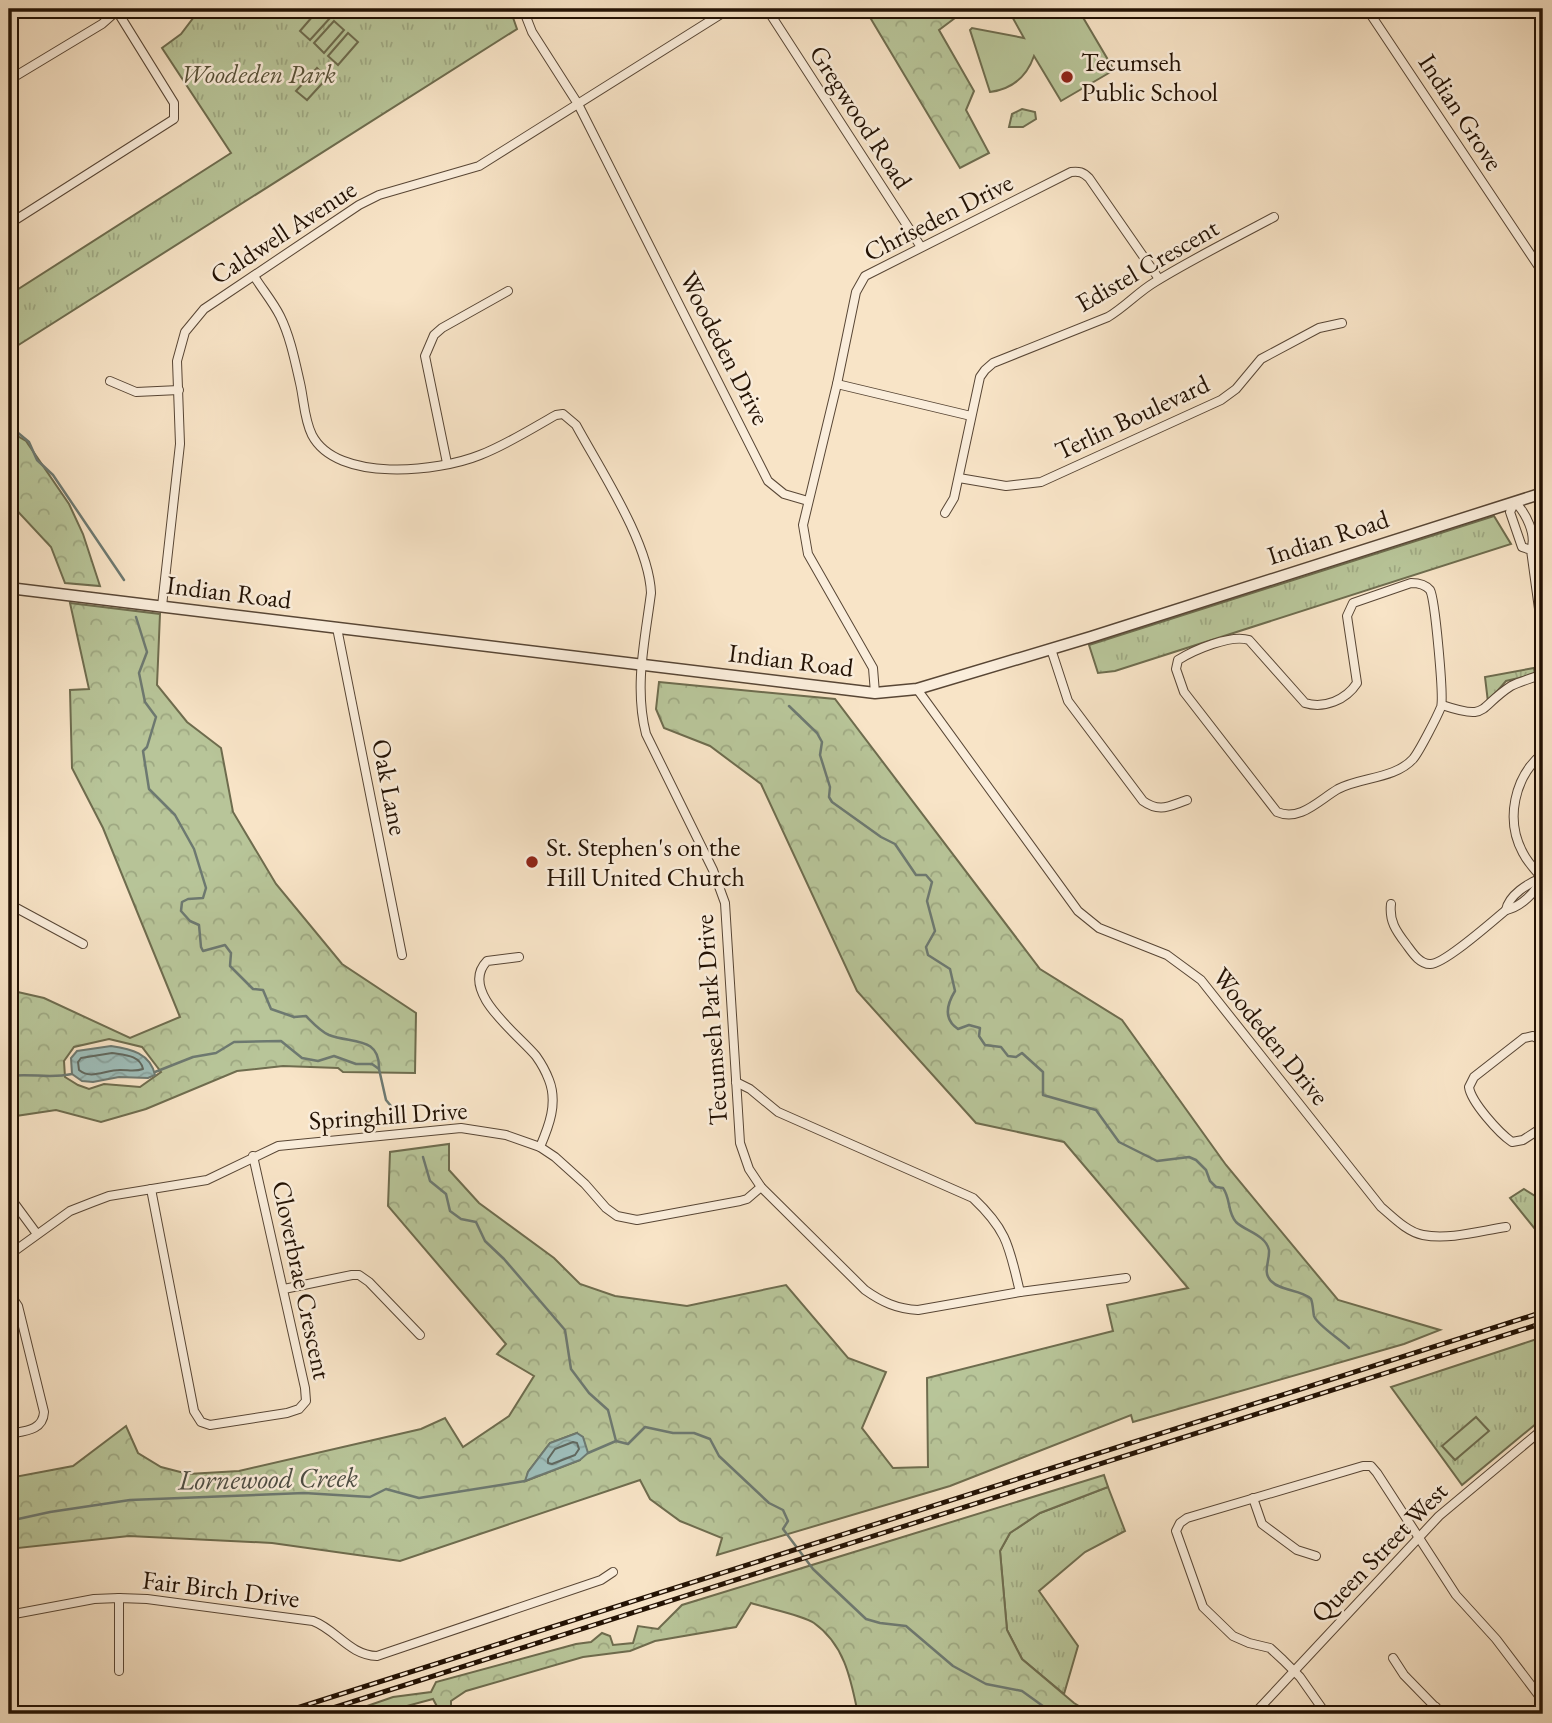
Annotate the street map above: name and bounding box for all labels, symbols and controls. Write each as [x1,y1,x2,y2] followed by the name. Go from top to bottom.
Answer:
[802,39,921,196] street label: Gregwood Road
[1081,45,1218,109] place label: Tecumseh Public School
[1411,47,1511,177] street label: Indian Grove
[180,57,336,91] park label: Woodeden Park
[1059,69,1075,85] marker: Tecumseh Public School
[858,165,1018,269] street label: Chriseden Drive
[203,172,363,292] street label: Caldwell Avenue
[1069,210,1225,320] street label: Edistel Crescent
[672,266,778,430] street label: Woodeden Drive
[1049,366,1215,468] street label: Terlin Boulevard
[1263,501,1394,573] street label: Indian Road
[164,567,294,617] street label: Indian Road
[726,635,856,685] street label: Indian Road
[364,736,416,838] street label: Oak Lane
[546,830,745,894] place label: St. Stephen's on the Hill United Church
[524,854,540,870] marker: St. Stephen's on the Hill United Church
[687,913,735,1127] street label: Tecumseh Park Drive
[1205,960,1337,1112] street label: Woodeden Drive
[308,1093,468,1137] street label: Springhill Drive
[264,1178,340,1382] street label: Cloverbrae Crescent
[177,1458,359,1498] water label: Lornewood Creek
[1303,1474,1455,1630] street label: Queen Street West
[140,1562,302,1616] street label: Fair Birch Drive

